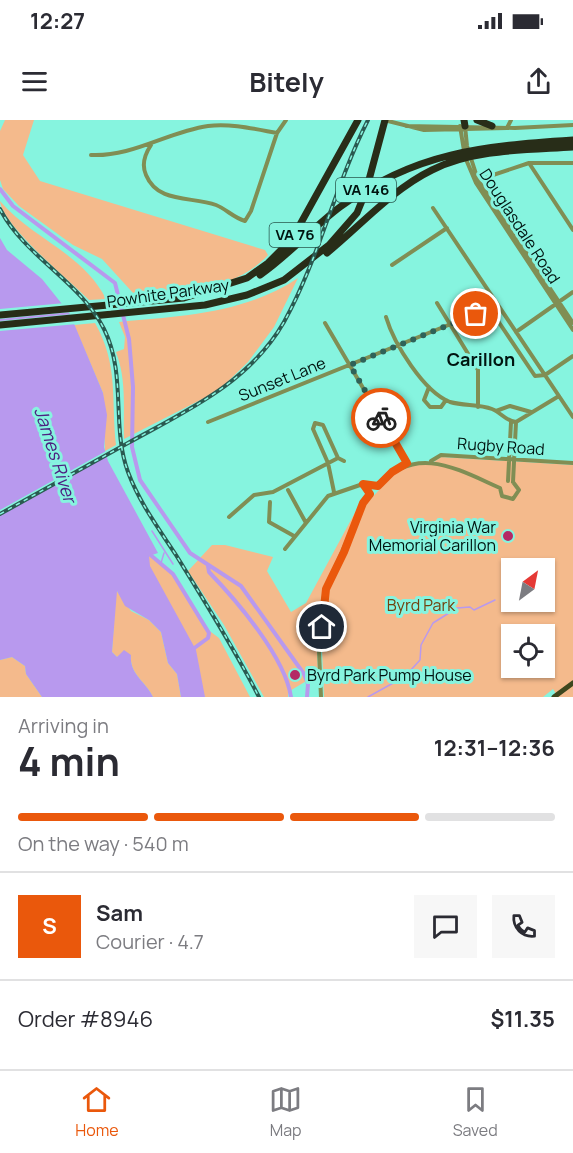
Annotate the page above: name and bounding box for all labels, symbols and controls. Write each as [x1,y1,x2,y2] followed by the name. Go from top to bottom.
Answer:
[30,6,85,36] text: 12:27
[249,63,324,100] text: Bitely
[18,65,51,98] icon: menu
[522,65,555,98] icon: share
[475,164,565,288] street label: Douglasdale Road
[336,178,396,202] road number: VA 146
[270,223,320,247] road number: VA 76
[105,273,231,312] street label: Powhite Parkway
[450,288,501,339] pin
[459,297,492,330] icon: bag
[447,347,515,371] district label: Carillon
[235,352,329,406] street label: Sunset Lane
[351,388,411,448] courier
[365,402,398,435] icon: bike
[29,404,83,508] water label: James River
[457,432,545,460] street label: Rugby Road
[369,516,496,556] place label: Virginia War Memorial Carillon
[501,529,515,543] marker: Virginia War Memorial Carillon
[501,558,555,612] north arrow
[501,558,555,678] map controls
[387,594,456,616] park label: Byrd Park
[296,601,347,652] pin
[305,610,338,643] icon: home
[501,624,555,678] button: locate
[307,664,472,686] place label: Byrd Park Pump House
[288,668,302,682] marker: Byrd Park Pump House
[18,712,109,739] text: Arriving in
[434,733,555,763] text: 12:31–12:36
[18,734,120,788] text: 4 min
[18,830,189,857] text: On the way · 540 m
[414,895,477,958] button: chat
[492,895,555,958] button: phone
[96,898,143,928] text: Sam
[42,911,57,941] text: S
[96,928,204,955] text: Courier · 4.7
[18,1004,153,1034] text: Order #8946
[490,1004,555,1034] text: $11.35
[75,1083,119,1141] tab: Home
[269,1083,302,1141] tab: Map
[453,1083,498,1141] tab: Saved

